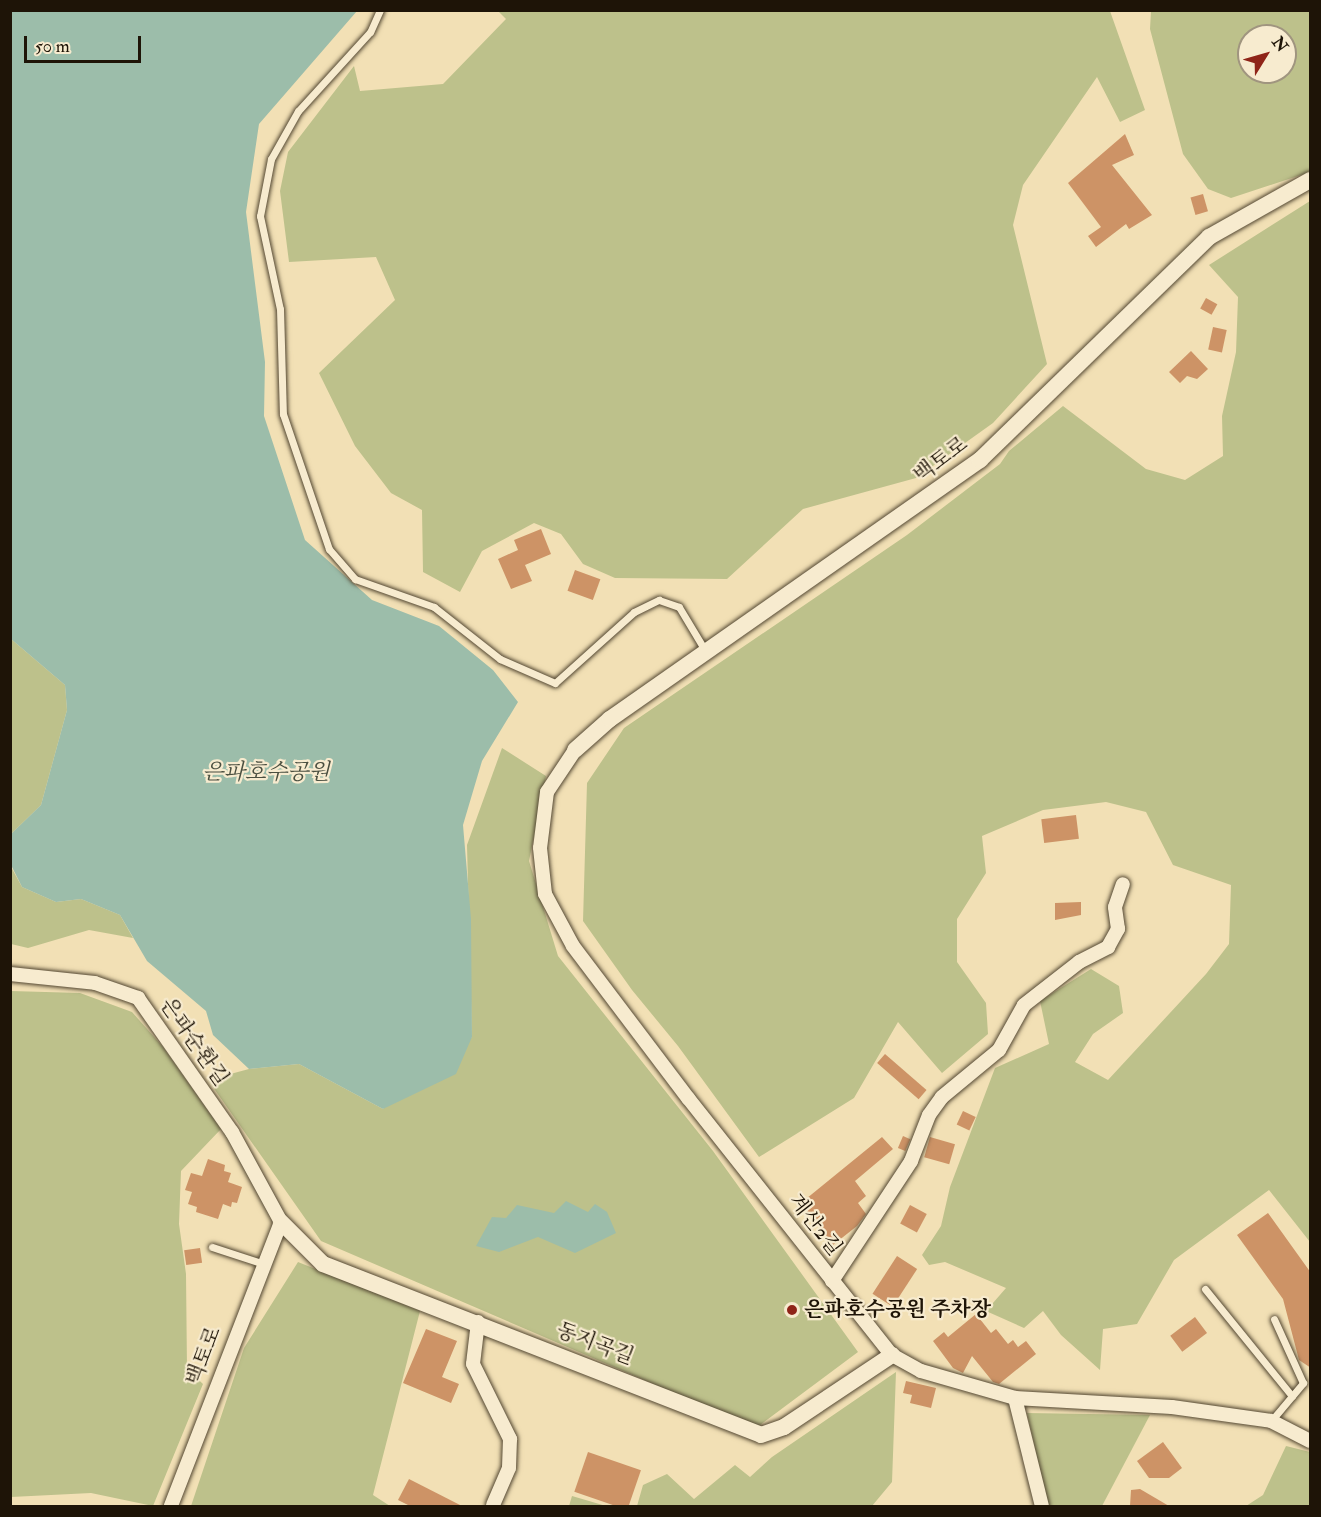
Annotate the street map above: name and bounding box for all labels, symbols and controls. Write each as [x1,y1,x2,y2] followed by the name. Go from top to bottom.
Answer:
[27,24,144,62] scale bar
[1237,24,1297,84] north arrow
[1267,33,1292,56] text: N
[35,35,70,58] text: 50 m
[909,432,973,488] street label: 백토로
[202,760,330,786] water label: 은파호수공원
[155,993,233,1091] street label: 은파순환길
[783,1189,847,1261] street label: 계산2길
[804,1297,991,1323] place label: 은파호수공원 주차장
[785,1303,799,1317] marker: 은파호수공원 주차장
[553,1318,637,1370] street label: 동지곡길
[181,1323,227,1389] street label: 백토로

